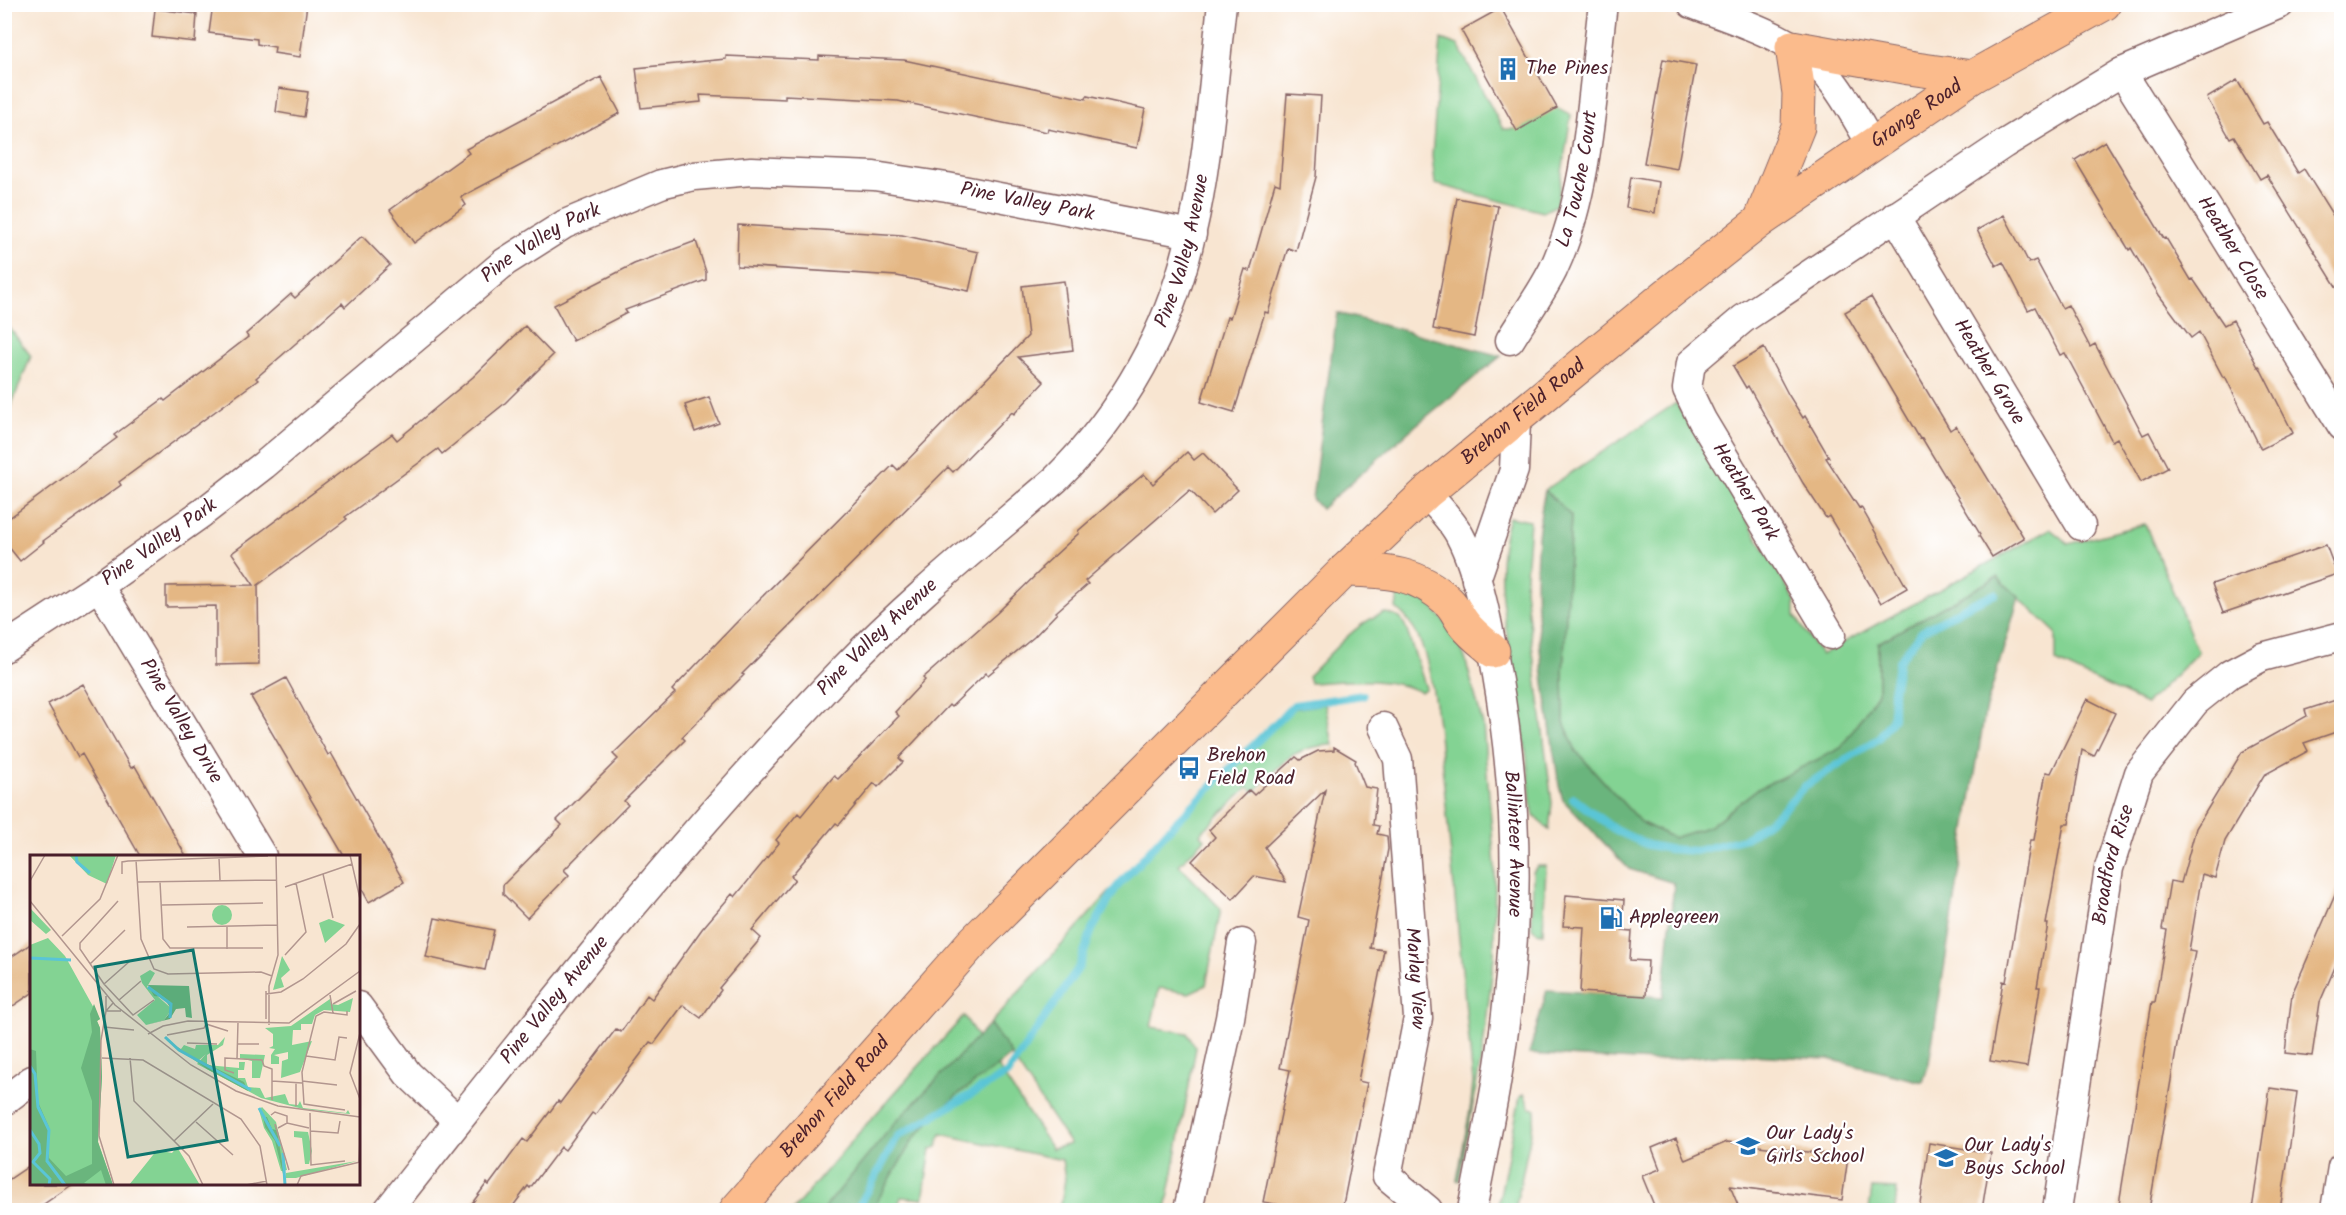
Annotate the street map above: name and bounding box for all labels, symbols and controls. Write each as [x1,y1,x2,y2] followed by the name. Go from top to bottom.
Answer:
[1526,53,1609,85] place label: The Pines
[1495,56,1521,82] building icon: The Pines
[1864,71,1970,157] street label: Grange Road
[1548,109,1607,252] street label: La Touche Court
[1146,172,1219,333] street label: Pine Valley Avenue
[957,174,1098,231] street label: Pine Valley Park
[2188,190,2277,307] street label: Heather Close
[474,194,607,292] street label: Pine Valley Park
[1944,313,2033,431] street label: Heather Grove
[1454,351,1594,474] street label: Brehon Field Road
[1703,437,1787,548] street label: Heather Park
[95,490,225,595] street label: Pine Valley Park
[810,571,946,704] street label: Pine Valley Avenue
[130,652,231,790] street label: Pine Valley Drive
[1207,740,1295,795] place label: Brehon Field Road
[1176,755,1202,781] bus stop icon: Brehon Field Road
[1494,769,1531,918] street label: Ballinteer Avenue
[2085,801,2144,927] street label: Broadford Rise
[30,855,360,1185] inset map
[1629,902,1719,934] place label: Applegreen
[1598,905,1624,931] fuel station icon: Applegreen
[1395,926,1434,1032] street label: Marlay View
[493,929,617,1072] street label: Pine Valley Avenue
[772,1028,899,1166] street label: Brehon Field Road
[1766,1118,1864,1173] place label: Our Lady's Girls School
[1964,1130,2065,1185] place label: Our Lady's Boys School
[1735,1133,1761,1159] school or university icon: Our Lady's Girls School
[1933,1145,1959,1171] school or university icon: Our Lady's Boys School

